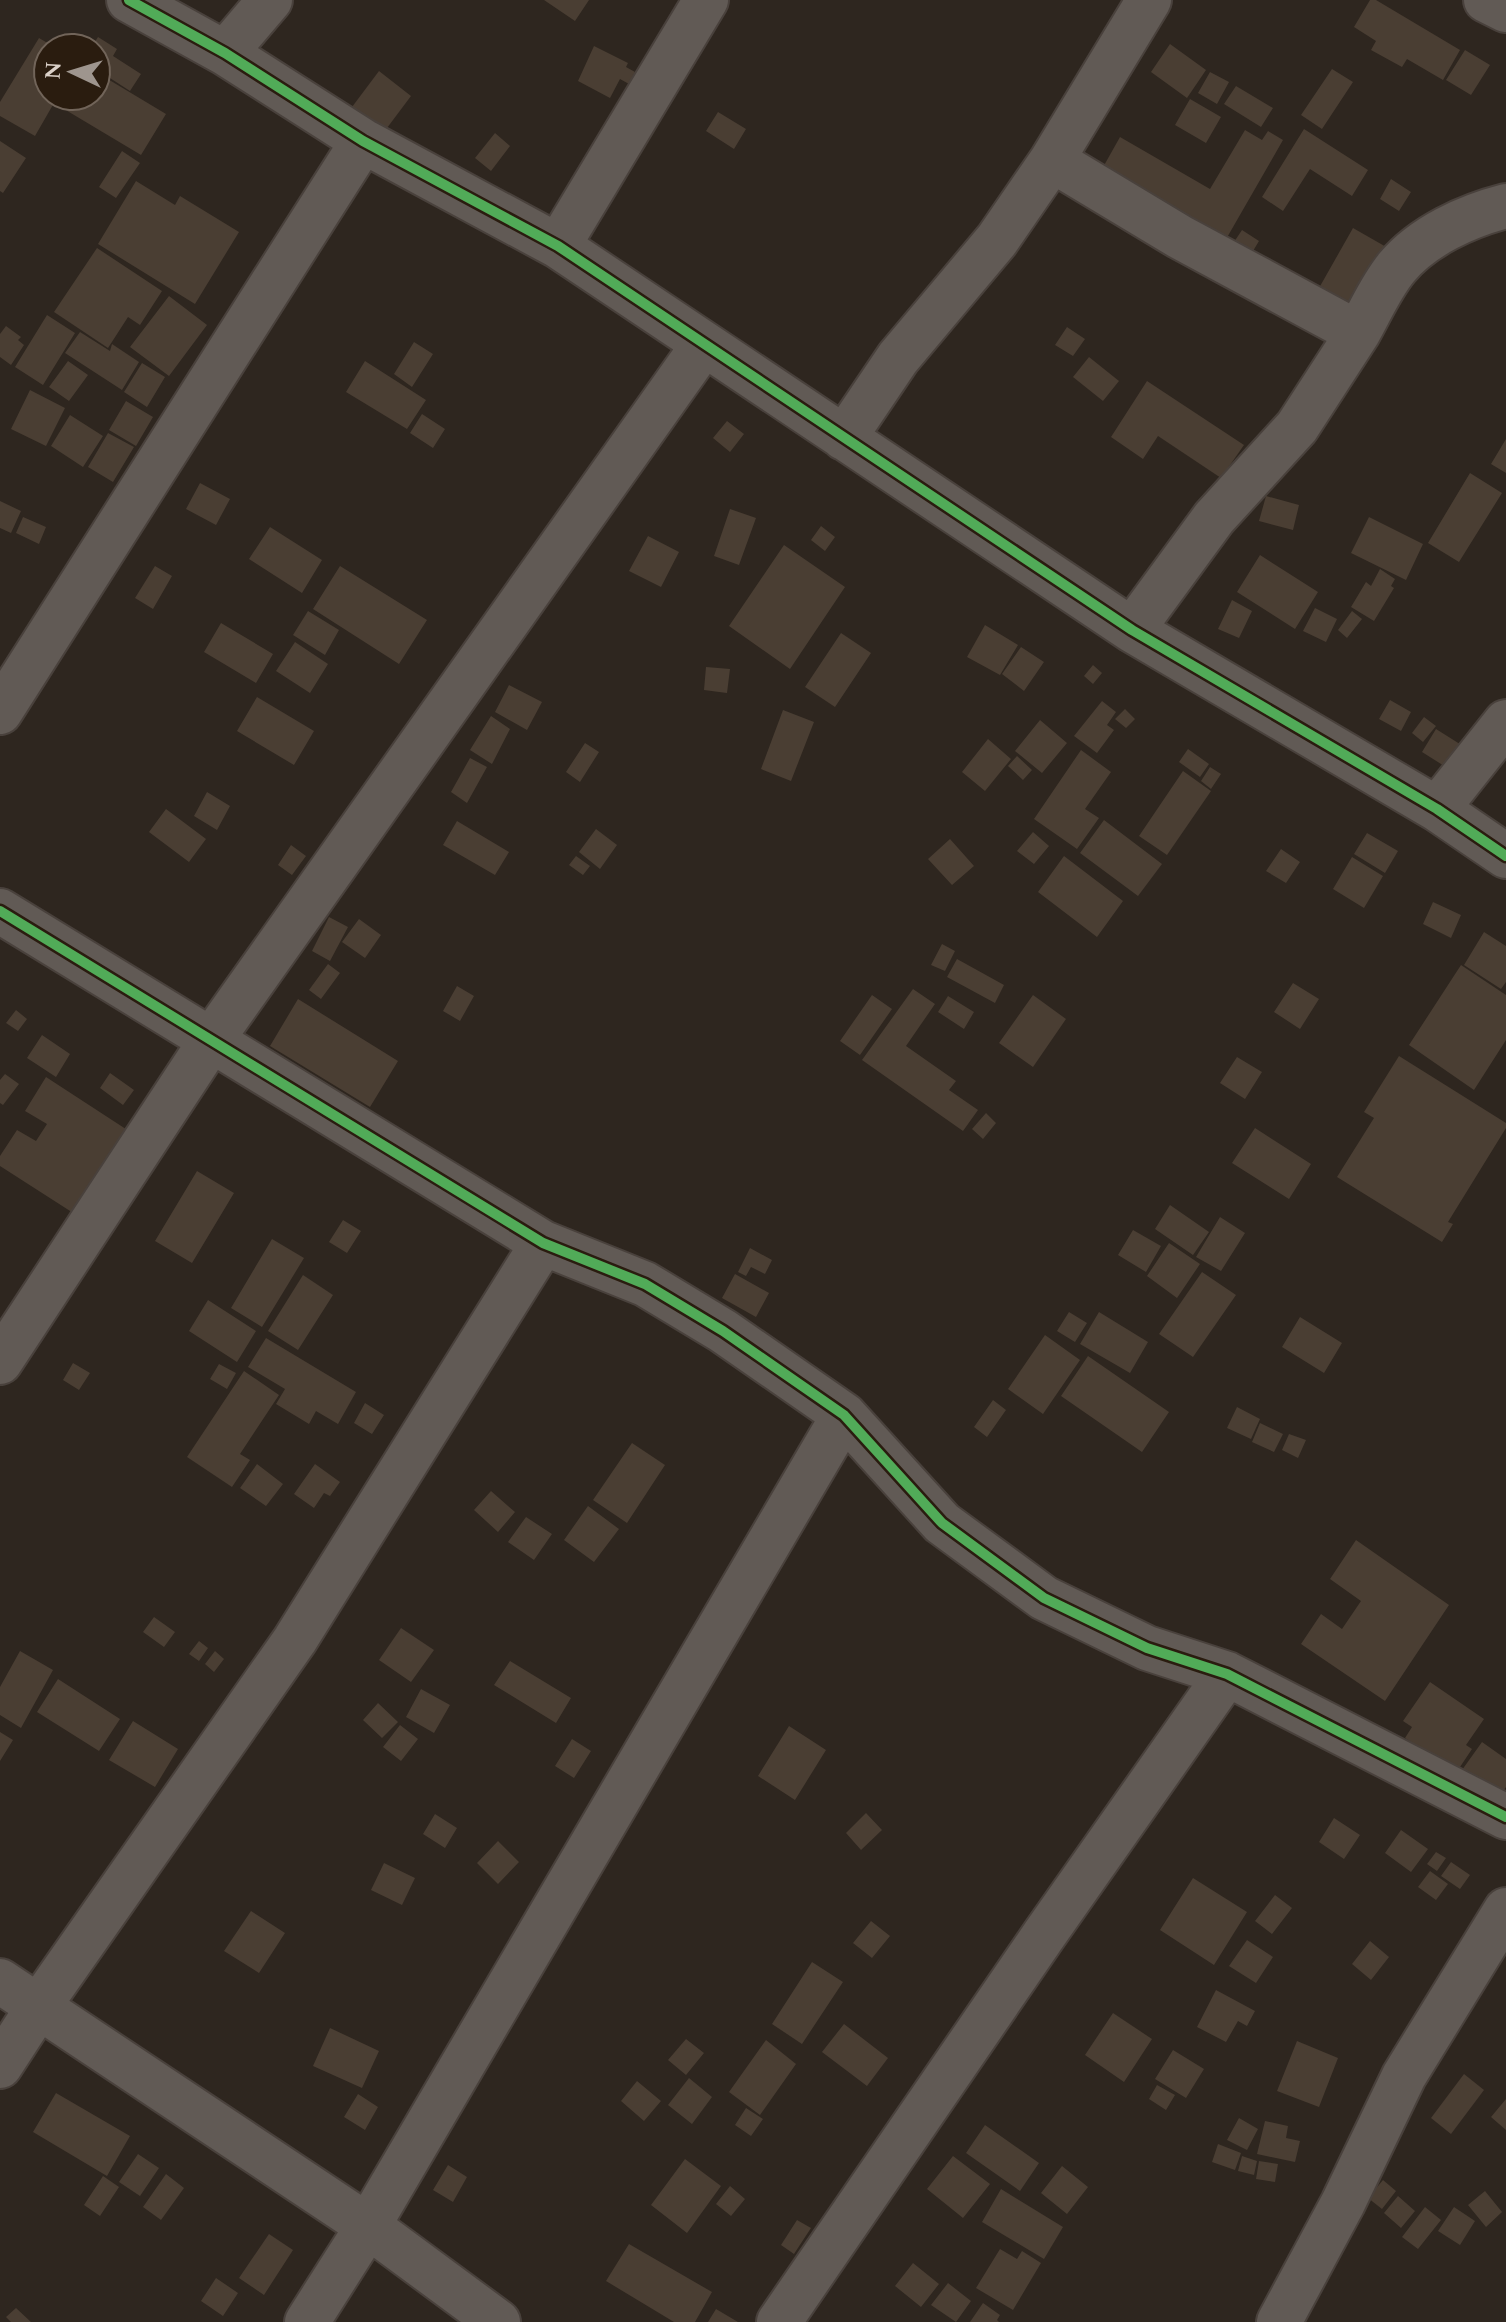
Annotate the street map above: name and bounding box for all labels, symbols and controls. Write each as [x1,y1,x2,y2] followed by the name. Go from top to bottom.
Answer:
[32,32,112,112] north arrow
[36,61,71,81] text: N

